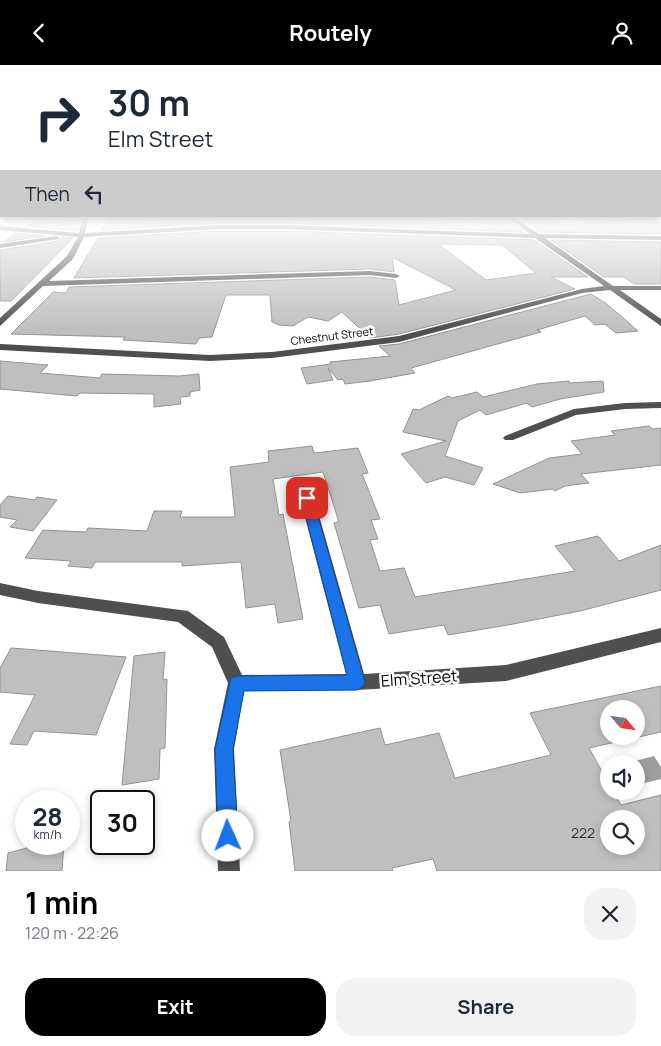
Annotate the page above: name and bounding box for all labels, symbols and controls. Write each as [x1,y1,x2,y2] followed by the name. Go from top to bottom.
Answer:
[289,18,372,48] text: Routely
[25,19,53,47] icon: back
[608,19,636,47] icon: person
[108,79,190,127] text: 30 m
[25,85,90,150] icon: right
[108,124,213,154] text: Elm Street
[80,180,108,208] icon: left
[25,181,70,207] text: Then
[290,323,374,348] street label: Chestnut Street
[286,477,328,519] pin
[293,484,321,512] icon: arrive
[380,664,458,692] street label: Elm Street
[600,700,645,745] north arrow
[600,700,645,855] map controls
[600,755,645,800] button: sound
[90,790,155,855] speed limit sign: 30
[32,799,63,834] text: 28
[201,809,253,861] position arrow
[600,810,645,855] button: search
[571,823,595,842] house number: 222
[34,826,61,843] text: km/h
[25,882,98,923] text: 1 min
[584,888,636,940] button: close
[25,922,119,944] text: 120 m · 22:26
[25,978,326,1036] button: Exit
[336,978,636,1036] button: Share

